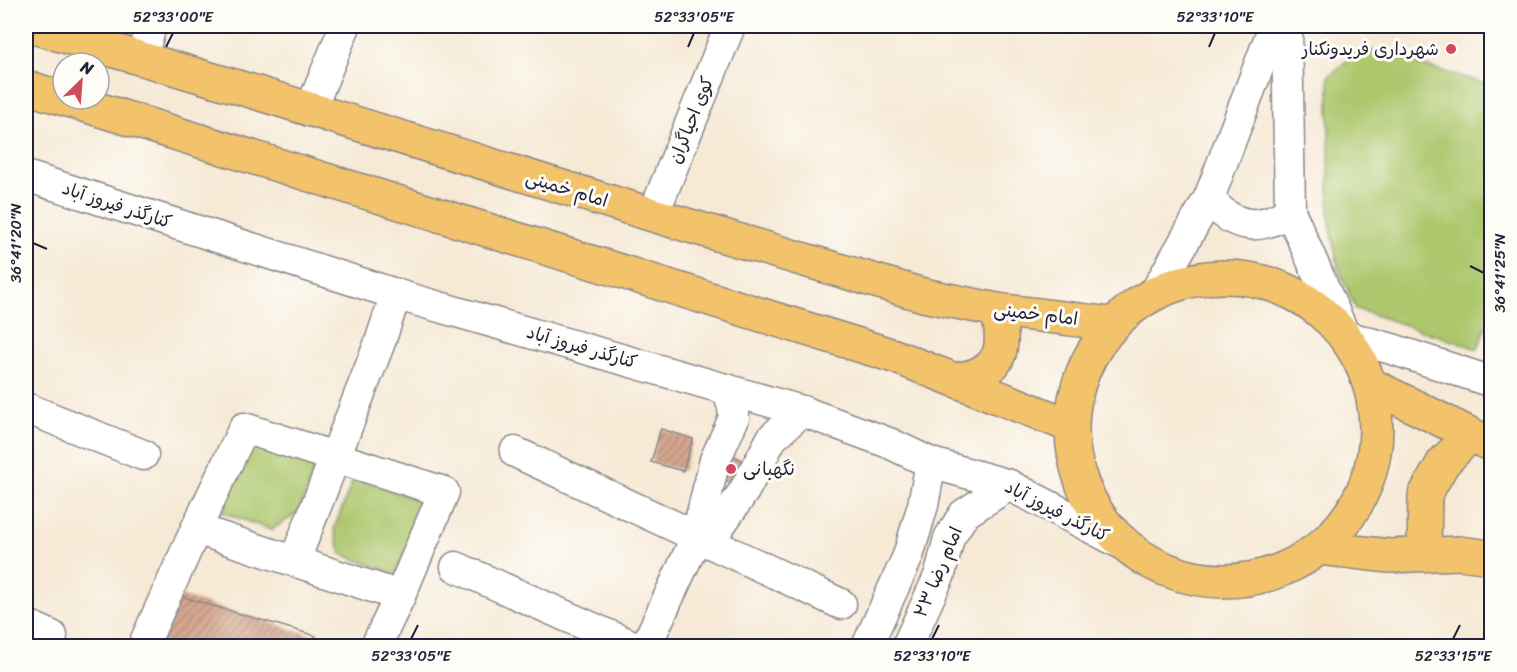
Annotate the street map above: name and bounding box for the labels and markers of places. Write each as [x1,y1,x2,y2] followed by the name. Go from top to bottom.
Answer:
[1300,33,1439,65] place label: شهرداری فریدونکنار
[1444,42,1458,56] marker: شهرداری فریدونکنار
[743,453,795,485] place label: نگهبانی
[724,462,738,476] marker: نگهبانی

